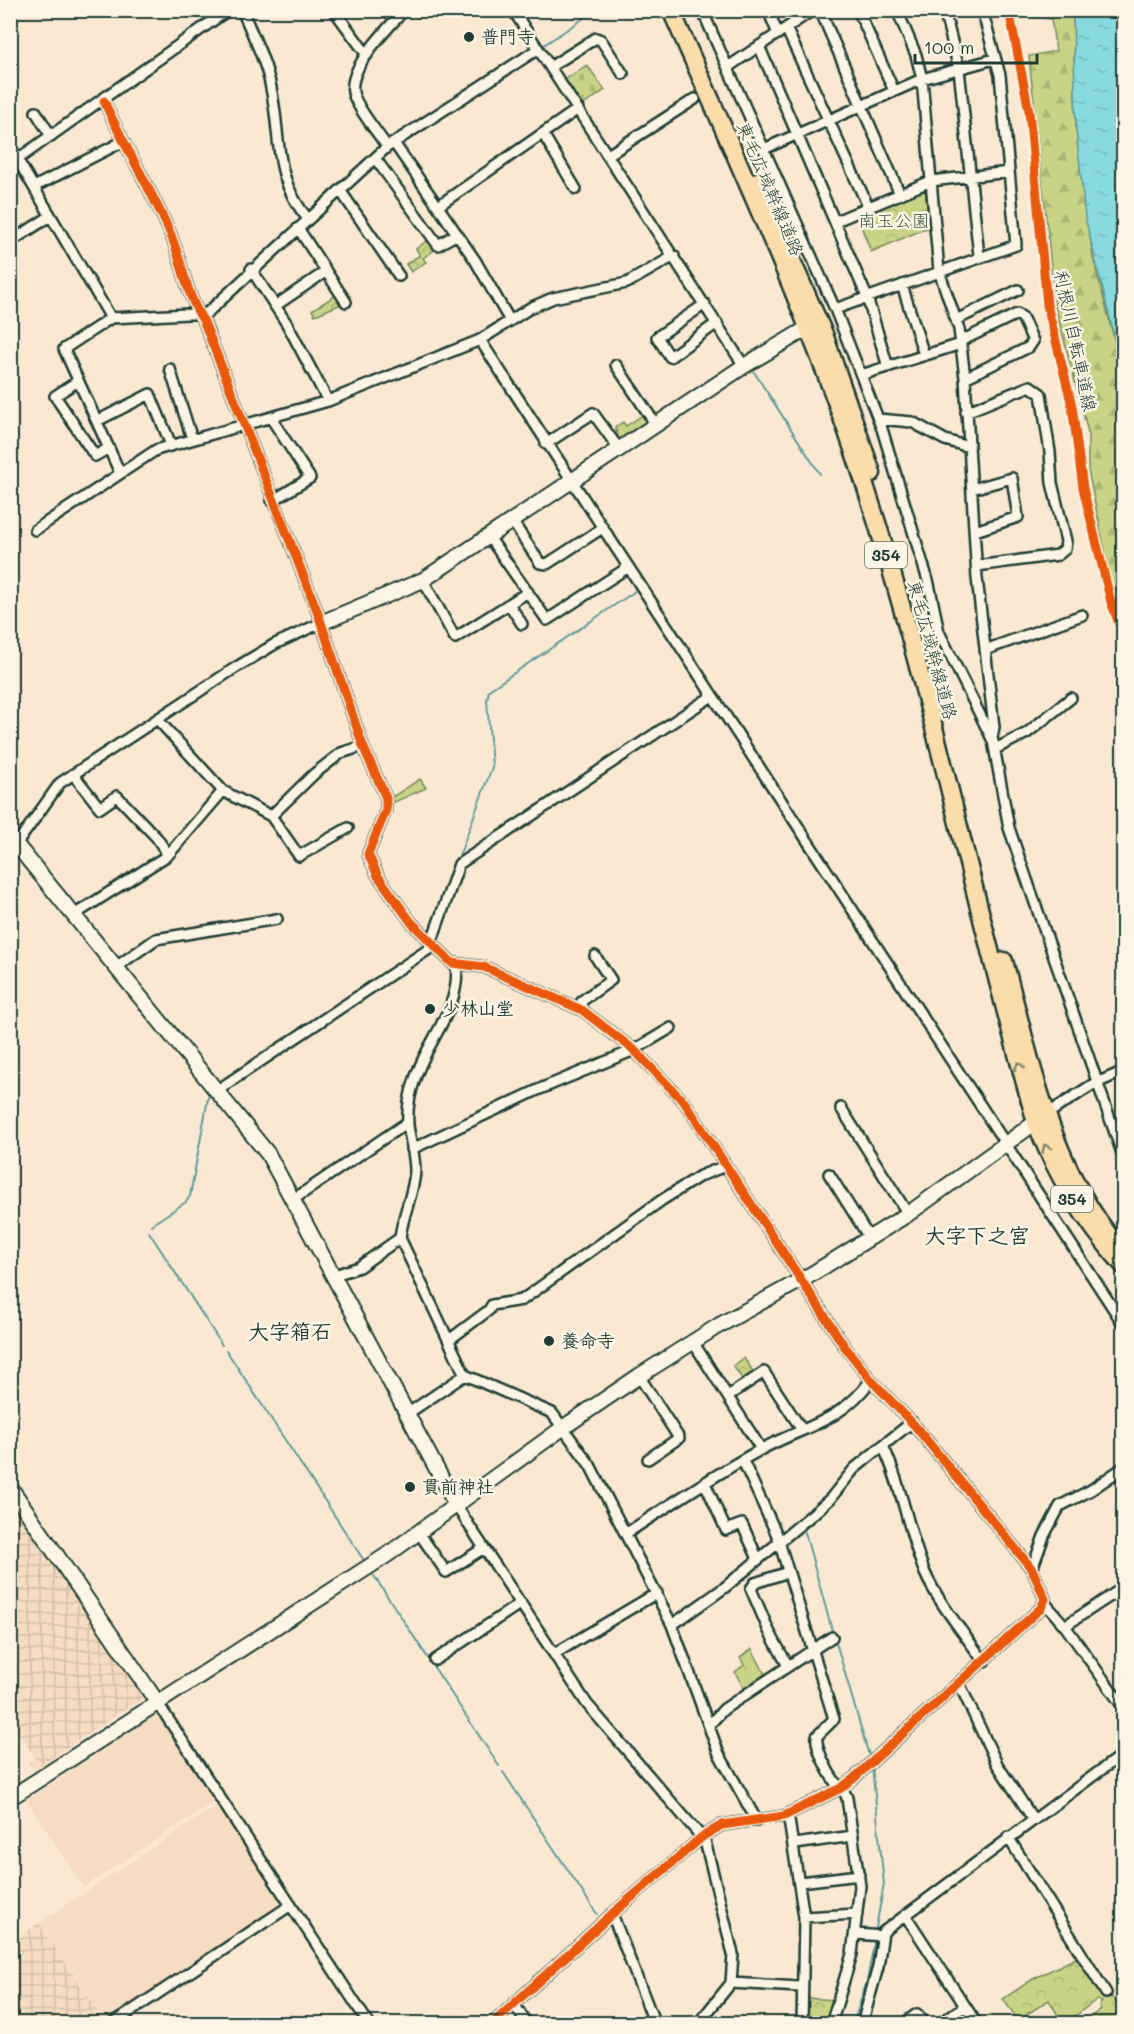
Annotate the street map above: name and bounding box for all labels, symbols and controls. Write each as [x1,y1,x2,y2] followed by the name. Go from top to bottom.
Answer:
[481,24,535,48] place label: 普門寺
[915,27,1036,65] scale bar
[462,30,476,44] marker: 普門寺
[924,35,974,59] text: 100 m
[732,118,810,260] street label: 東毛広域幹線道路
[858,208,930,232] park label: 南玉公園
[1049,268,1103,414] street label: 利根川自転車道線
[865,542,907,568] road number: 354
[903,577,963,722] street label: 東毛広域幹線道路
[442,996,514,1020] place label: 少林山堂
[423,1002,437,1016] marker: 少林山堂
[1014,1062,1027,1072] one-way arrow
[1042,1143,1054,1154] one-way arrow
[1051,1186,1093,1212] road number: 354
[925,1221,1030,1248] district label: 大字下之宮
[248,1317,332,1344] district label: 大字箱石
[561,1328,615,1352] place label: 養命寺
[542,1334,556,1348] marker: 養命寺
[422,1474,494,1498] place label: 貫前神社
[403,1480,417,1494] marker: 貫前神社

